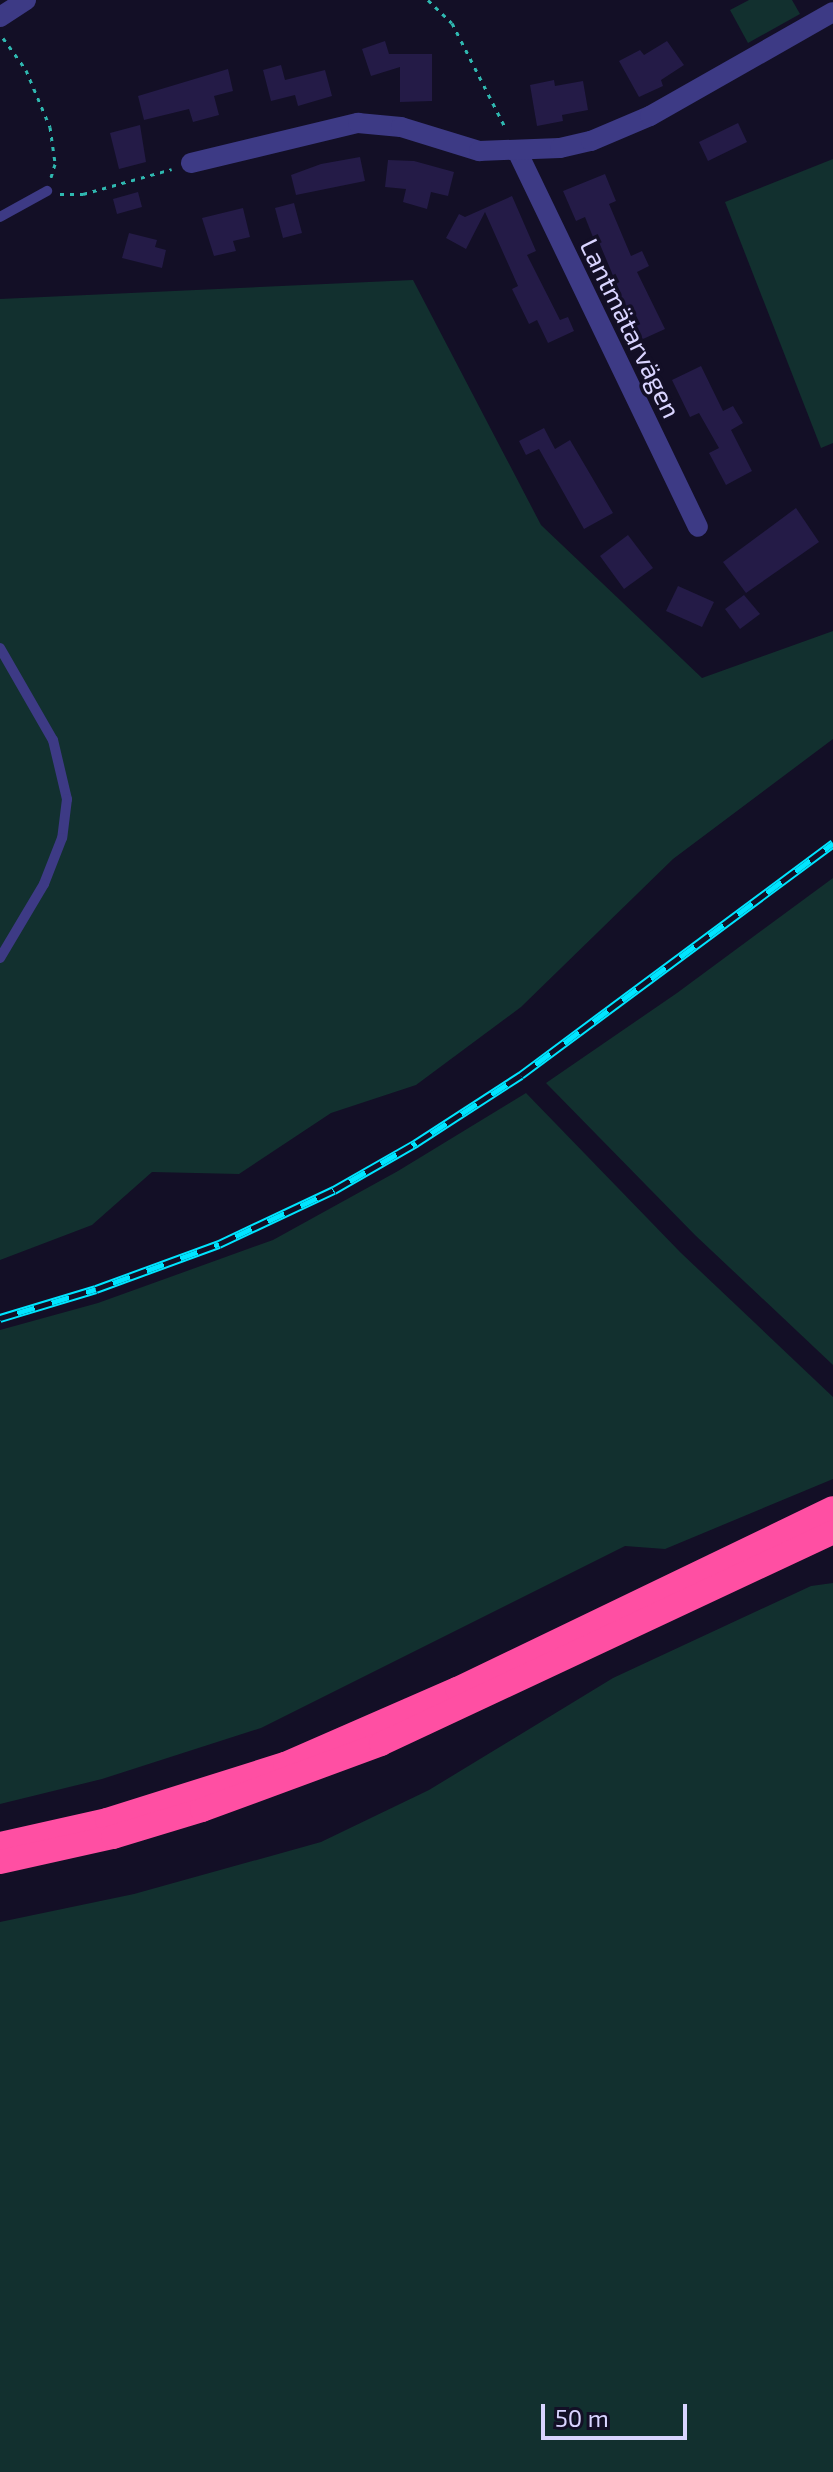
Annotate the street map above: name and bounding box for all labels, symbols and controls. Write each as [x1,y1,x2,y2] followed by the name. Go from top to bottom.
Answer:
[574,233,688,423] street label: Lantmätarvägen
[545,2388,691,2438] scale bar
[555,2403,609,2432] text: 50 m

